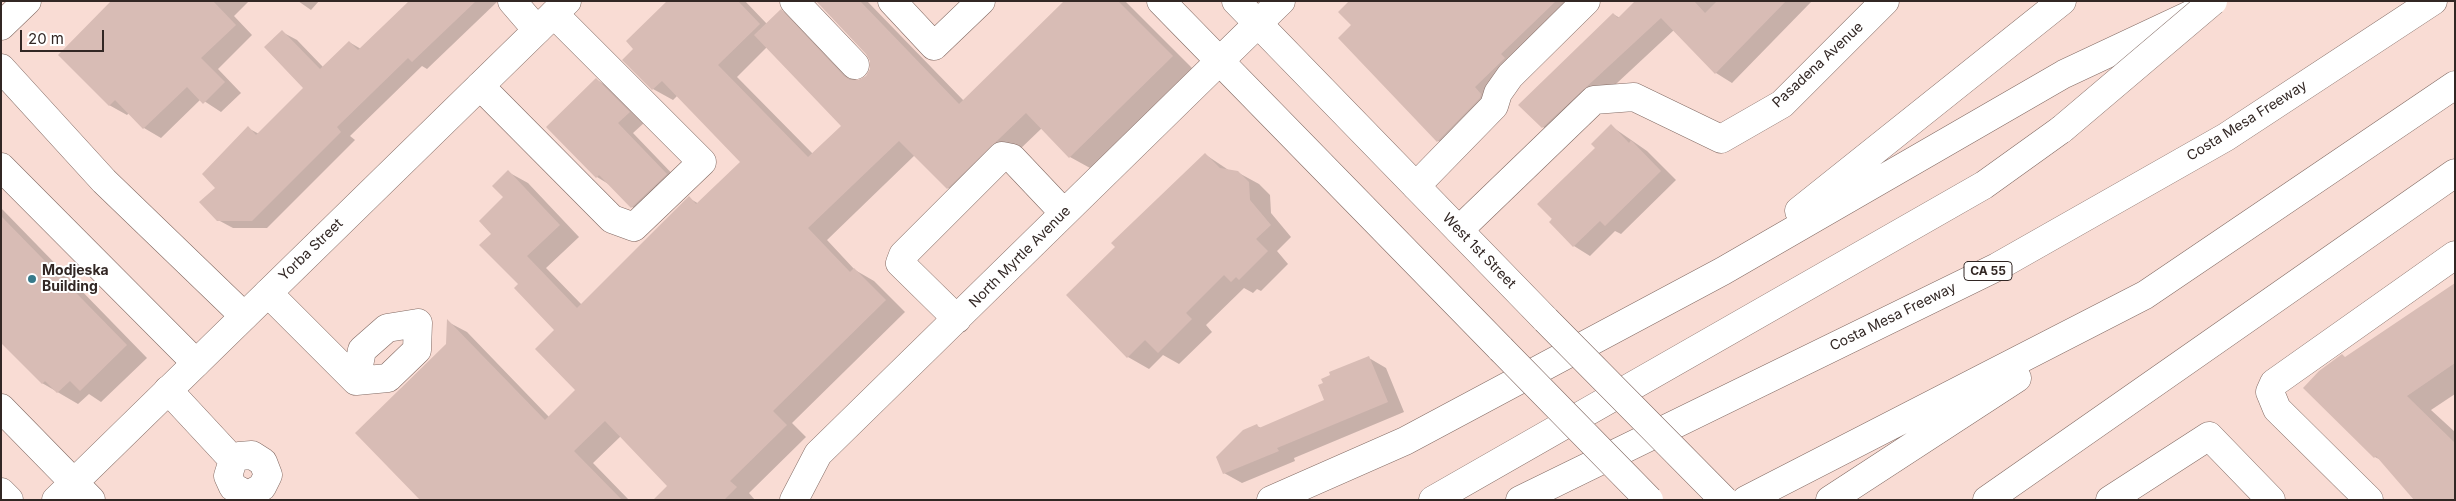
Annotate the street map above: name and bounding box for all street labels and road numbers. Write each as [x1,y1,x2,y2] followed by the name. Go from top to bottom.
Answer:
[1769,19,1867,111] street label: Pasadena Avenue
[2184,77,2310,165] street label: Costa Mesa Freeway
[966,203,1074,311] street label: North Myrtle Avenue
[1439,210,1519,292] street label: West 1st Street
[276,215,346,285] street label: Yorba Street
[1964,262,2012,280] road number: CA 55
[1827,279,1959,355] street label: Costa Mesa Freeway

